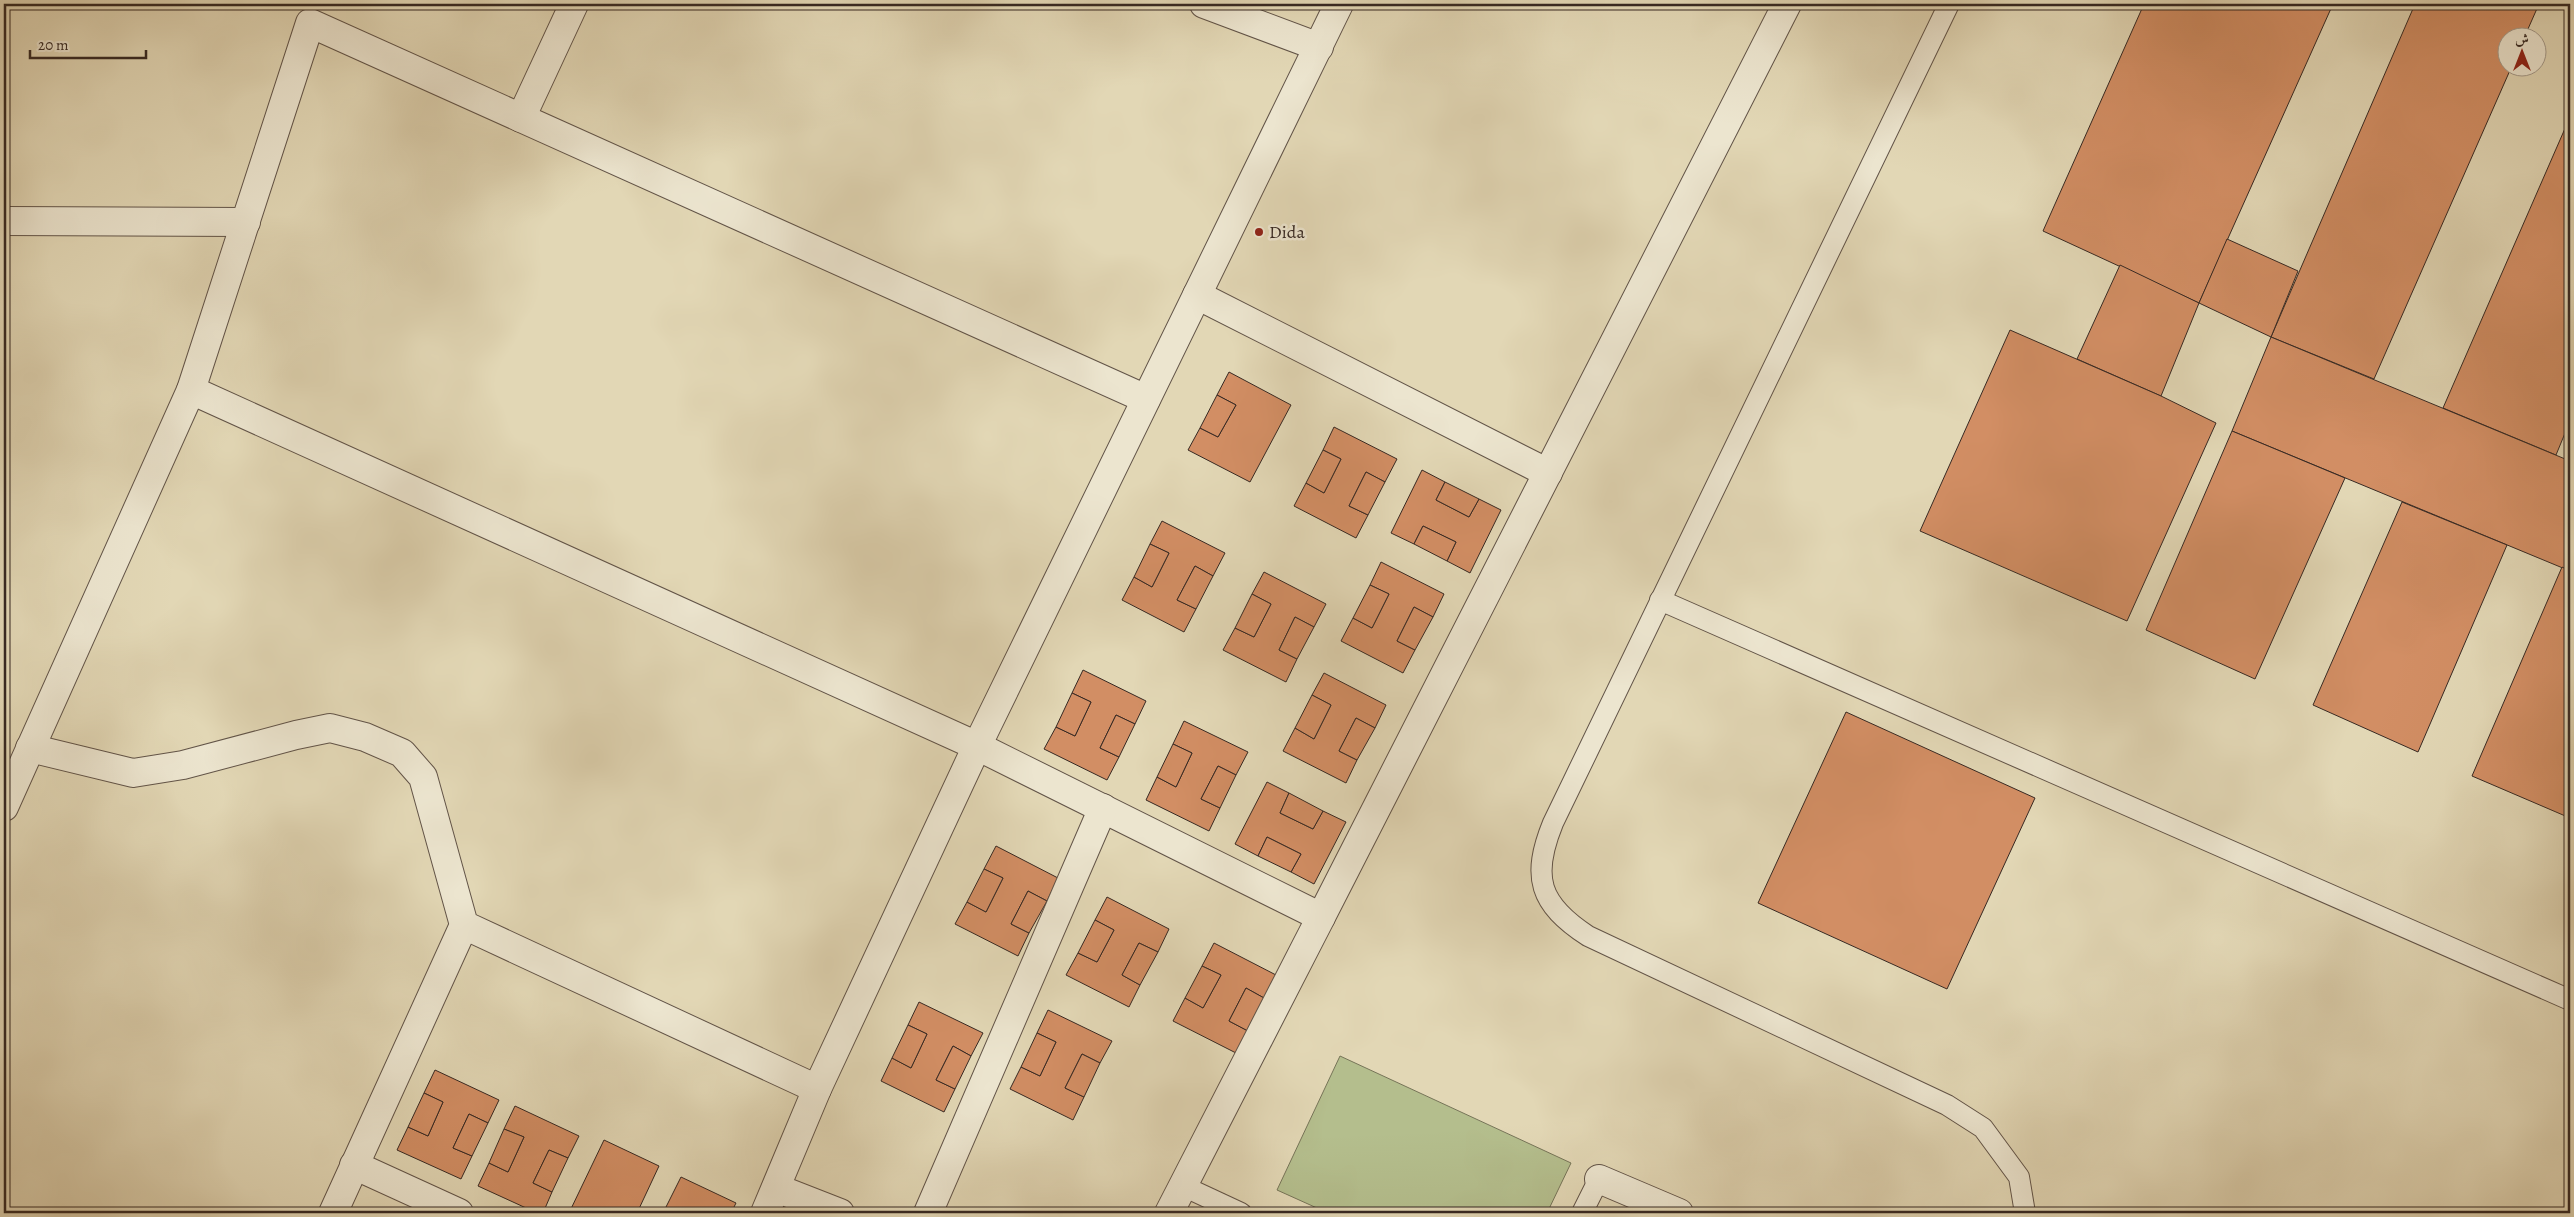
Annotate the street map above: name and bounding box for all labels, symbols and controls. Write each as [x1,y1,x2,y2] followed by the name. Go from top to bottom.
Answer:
[30,28,146,60] scale bar
[2496,28,2546,78] north arrow
[2515,30,2529,49] text: ش
[38,35,69,55] text: 20 m
[1269,220,1305,244] place label: Dida
[1253,226,1265,238] marker: Dida

